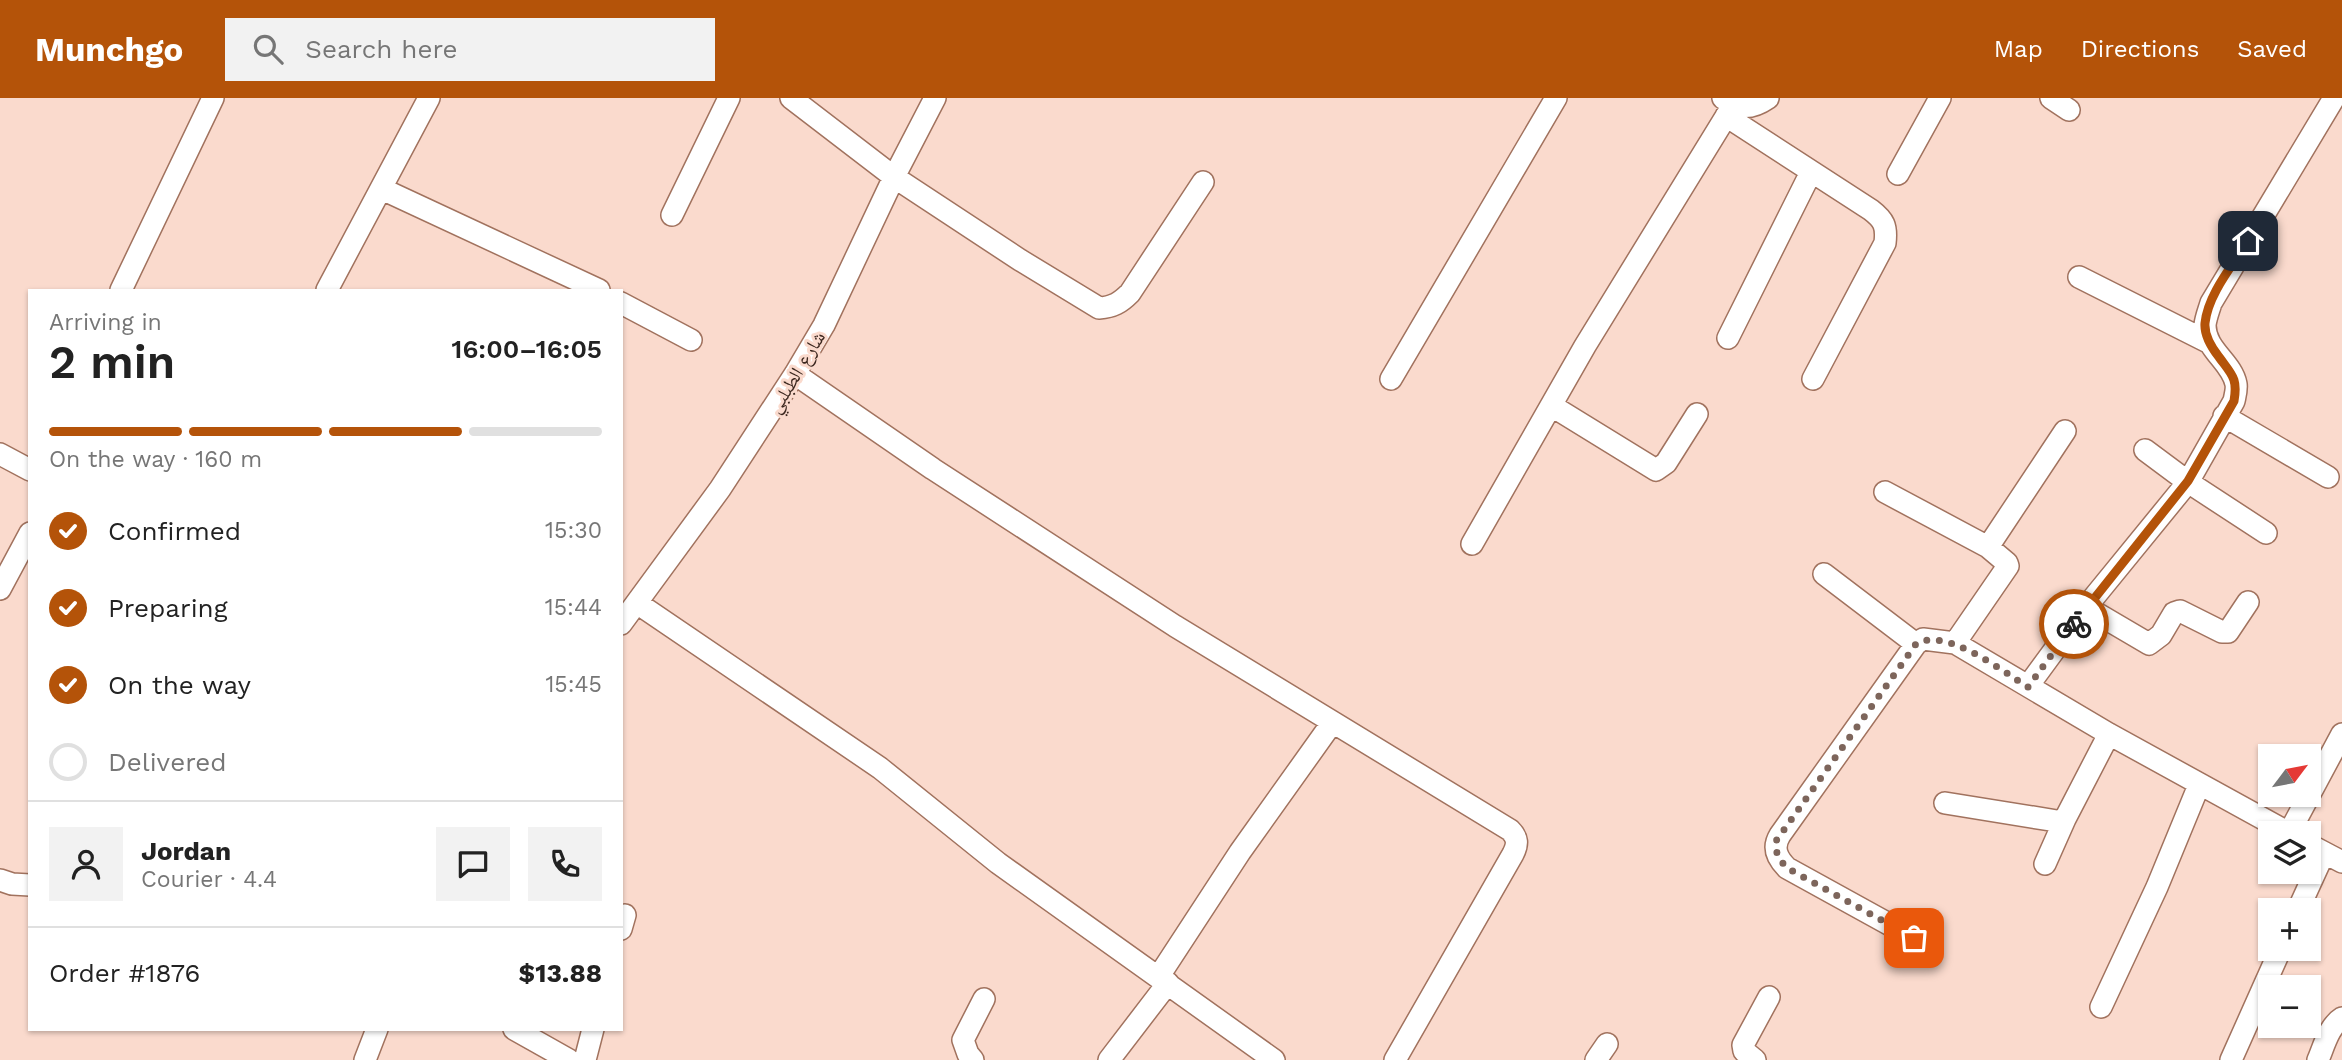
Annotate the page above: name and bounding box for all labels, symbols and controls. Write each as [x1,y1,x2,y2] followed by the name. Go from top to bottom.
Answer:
[225,18,715,81] search box
[35,30,183,69] text: Munchgo
[249,30,287,68] icon: search
[305,34,458,64] text: Search here
[1994,35,2043,63] text: Map
[2081,35,2199,63] text: Directions
[2237,35,2307,63] text: Saved
[2218,211,2278,271] pin
[2229,222,2267,260] icon: home
[49,309,162,336] text: Arriving in
[763,327,833,420] street label: شارع الطبلبي
[452,334,602,364] text: 16:00–16:05
[49,335,175,389] text: 2 min
[49,446,262,473] text: On the way · 160 m
[49,512,87,550] icon: check
[108,516,241,546] text: Confirmed
[545,517,602,544] text: 15:30
[49,589,87,627] icon: check
[2039,589,2109,659] courier
[108,593,228,623] text: Preparing
[545,594,602,621] text: 15:44
[2055,605,2093,643] icon: bike
[49,666,87,704] icon: check
[108,670,251,700] text: On the way
[545,671,602,698] text: 15:45
[2258,744,2320,807] north arrow
[2258,744,2321,1038] map controls
[108,747,227,777] text: Delivered
[2258,821,2321,884] button: layers
[49,827,123,901] button: person
[436,827,510,901] button: chat
[528,827,602,901] button: phone
[141,836,231,866] text: Jordan
[141,866,277,893] text: Courier · 4.4
[2258,898,2321,961] button: +
[1884,908,1944,968] pin
[1895,919,1933,957] icon: bag
[49,958,200,988] text: Order #1876
[519,958,602,988] text: $13.88
[2258,975,2321,1038] button: −

